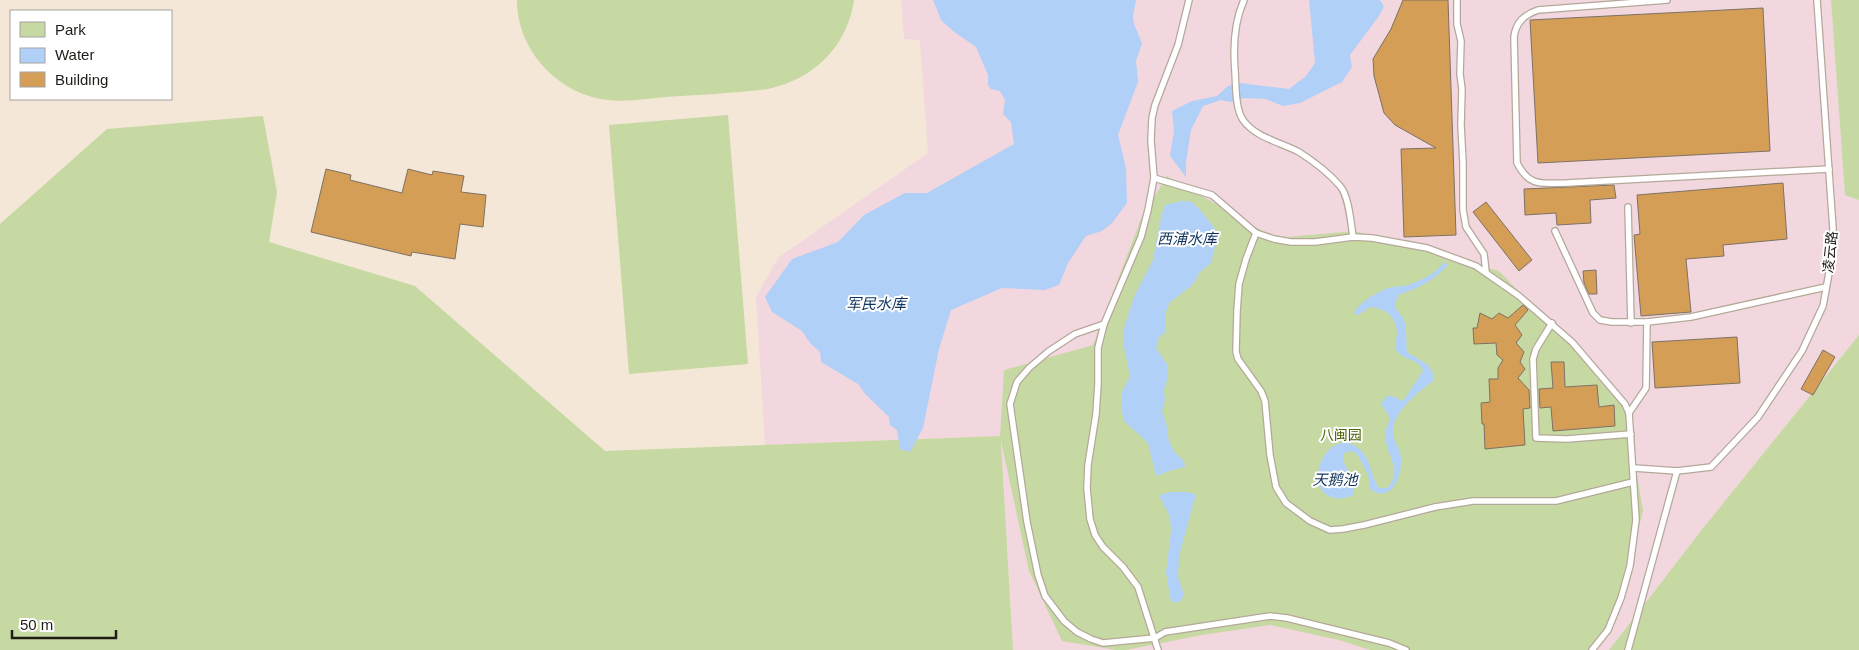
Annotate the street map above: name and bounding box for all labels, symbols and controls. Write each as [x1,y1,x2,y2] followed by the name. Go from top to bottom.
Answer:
[10,10,172,100] legend
[55,21,86,38] text: Park
[55,46,94,63] text: Water
[55,71,108,88] text: Building
[1157,230,1220,247] water label: 西浦水库
[1820,230,1840,274] street label: 凌云路
[846,295,909,312] water label: 军民水库
[1320,427,1362,443] park label: 八闽园
[1312,471,1359,488] water label: 天鹅池
[12,608,116,640] scale bar
[20,616,53,633] text: 50 m

